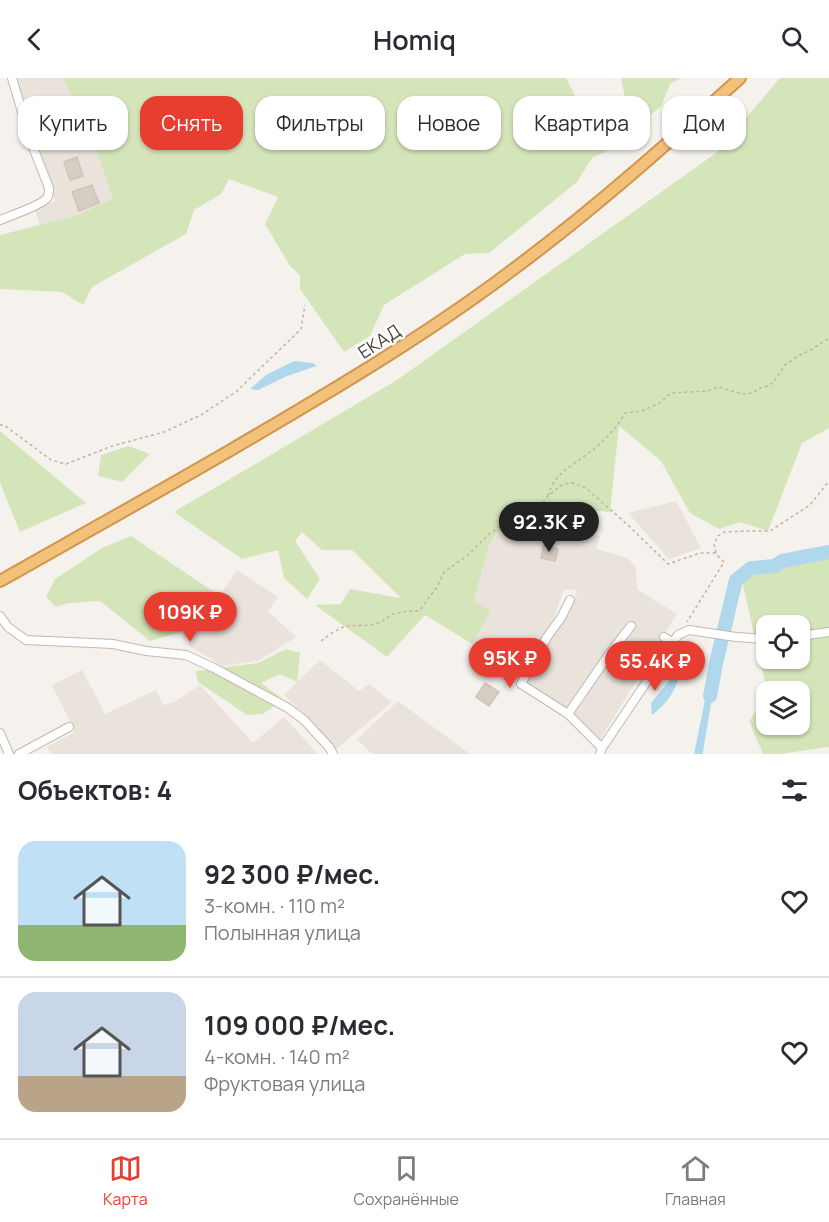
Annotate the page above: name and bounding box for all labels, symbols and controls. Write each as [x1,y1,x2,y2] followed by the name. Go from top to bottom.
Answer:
[373,21,456,58] text: Homiq
[18,23,51,56] icon: back
[778,23,811,56] icon: search
[18,96,128,150] chip: Купить
[140,96,243,150] chip: Снять
[255,96,385,150] chip: Фильтры
[397,96,501,150] chip: Новое
[513,96,650,150] chip: Квартира
[662,96,746,150] chip: Дом
[353,318,405,364] street label: ЕКАД
[494,502,604,553] pin: 92.3K ₽
[513,508,585,535] text: 92.3K ₽
[141,592,239,643] pin: 109K ₽
[158,598,222,625] text: 109K ₽
[756,615,810,735] map controls
[756,615,810,669] button: locate
[468,638,552,689] pin: 95K ₽
[600,641,710,692] pin: 55.4K ₽
[483,644,537,671] text: 95K ₽
[619,647,691,674] text: 55.4K ₽
[756,681,810,735] button: layers
[18,772,172,808] text: Объектов: 4
[778,774,811,807] icon: filters
[204,856,380,892] text: 92 300 ₽/мес.
[66,865,138,937] icon: home
[778,885,811,918] icon: heart
[204,892,345,919] text: 3-комн. · 110 m²
[204,919,361,946] text: Полынная улица
[204,1007,395,1043] text: 109 000 ₽/мес.
[66,1016,138,1088] icon: home
[778,1036,811,1069] icon: heart
[204,1043,350,1070] text: 4-комн. · 140 m²
[204,1070,365,1097] text: Фруктовая улица
[103,1152,148,1210] tab: Карта
[354,1152,459,1210] tab: Сохранённые
[665,1152,726,1210] tab: Главная

